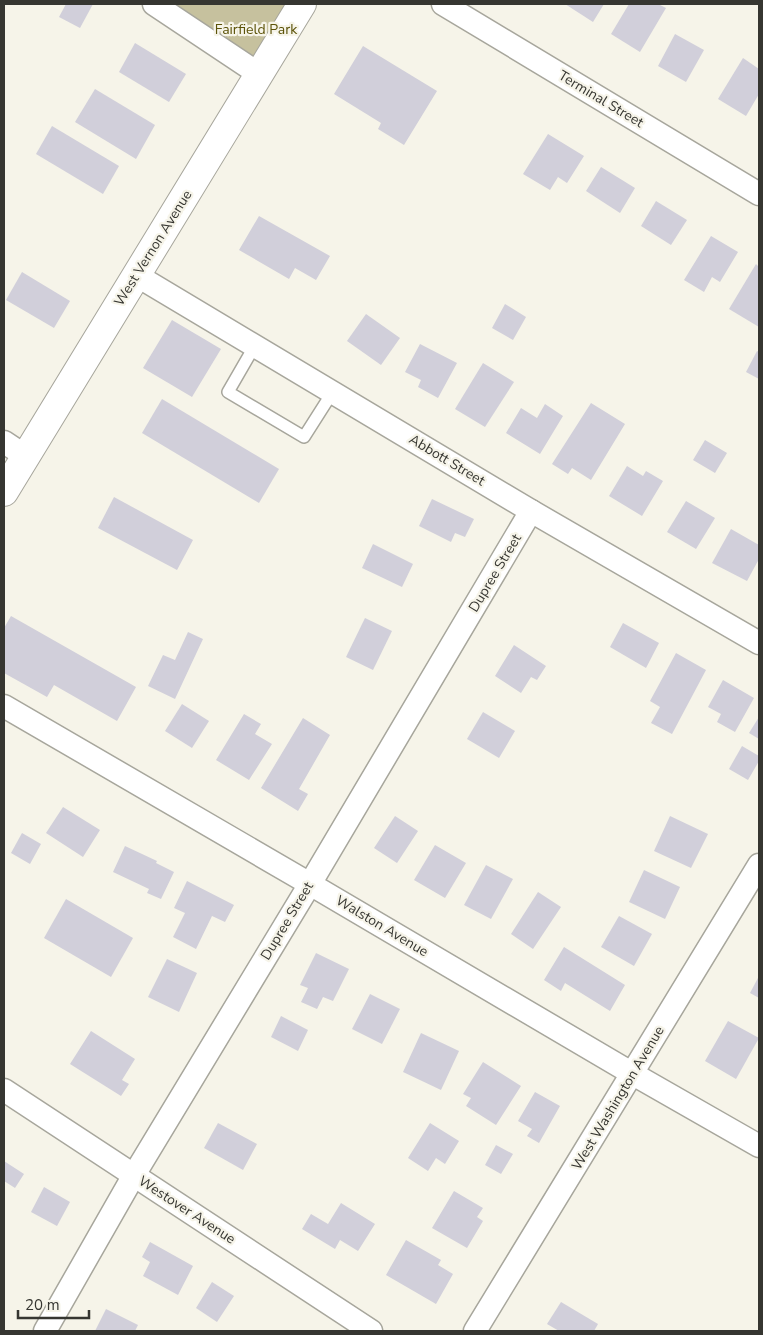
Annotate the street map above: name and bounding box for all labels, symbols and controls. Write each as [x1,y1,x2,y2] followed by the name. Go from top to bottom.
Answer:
[215,20,298,39] park label: Fairfield Park
[555,66,647,132] street label: Terminal Street
[110,186,196,310] street label: West Vernon Avenue
[405,430,489,490] street label: Abbott Street
[464,530,526,616] street label: Dupree Street
[256,878,318,964] street label: Dupree Street
[332,891,432,961] street label: Walston Avenue
[567,1022,669,1174] street label: West Washington Avenue
[135,1172,239,1248] street label: Westover Avenue
[18,1288,89,1320] scale bar
[25,1295,60,1315] text: 20 m

